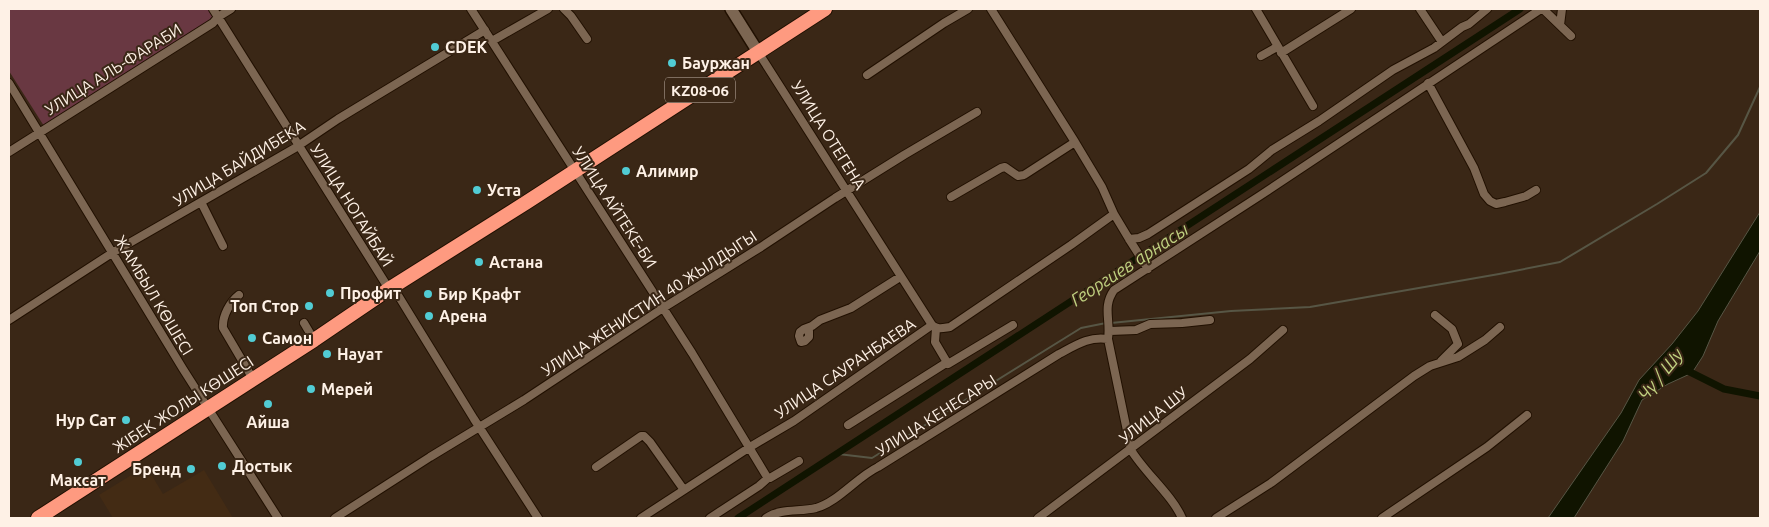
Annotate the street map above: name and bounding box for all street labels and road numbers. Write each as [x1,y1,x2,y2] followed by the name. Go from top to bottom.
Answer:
[41,20,185,118] street label: УЛИЦА АЛЬ-ФАРАБИ
[788,77,870,193] street label: УЛИЦА ОТЕГЕНА
[665,78,735,102] road number: KZ08-06
[170,115,308,209] street label: УЛИЦА БАЙДИБЕКА
[307,140,398,269] street label: УЛИЦА НОГАЙБАЙ
[569,143,662,271] street label: УЛИЦА АЙТЕКЕ-БИ
[538,227,760,379] street label: УЛИЦА ЖЕНИСТИН 40 ЖЫЛДЫГЫ
[111,232,197,358] street label: ЖАМБЫЛ КӨШЕСІ
[771,314,919,422] street label: УЛИЦА САУРАНБАЕВА
[109,352,257,456] street label: ЖІБЕК ЖОЛЫ КӨШЕСІ
[872,371,1000,459] street label: УЛИЦА КЕНЕСАРЫ
[1116,383,1190,447] street label: УЛИЦА ШУ

